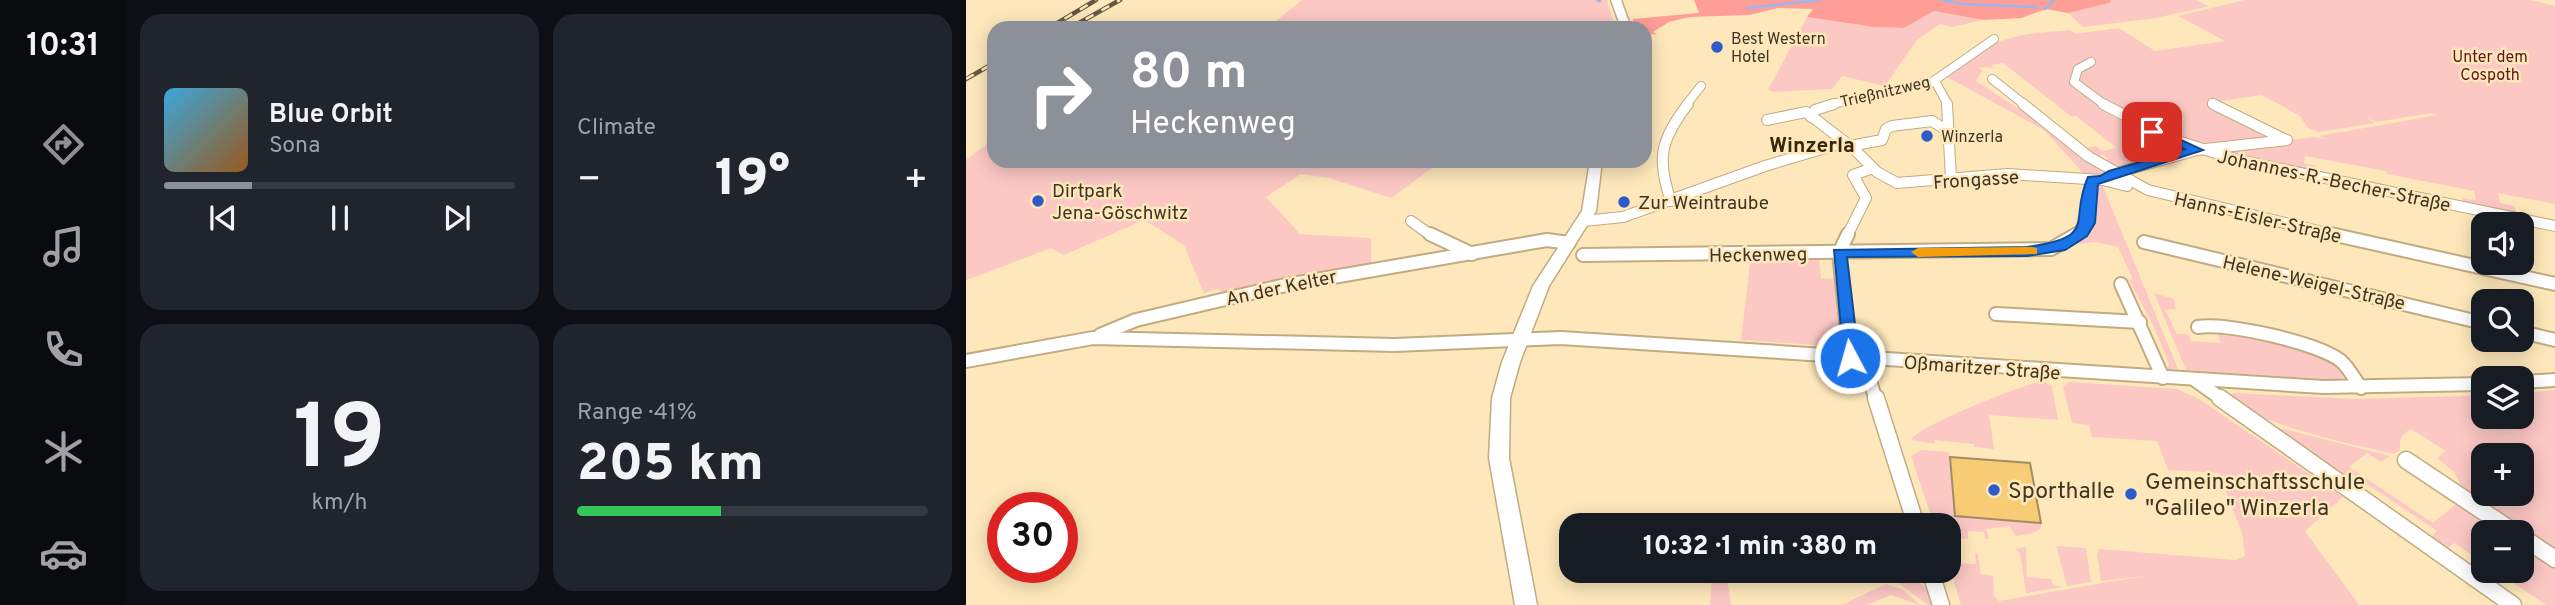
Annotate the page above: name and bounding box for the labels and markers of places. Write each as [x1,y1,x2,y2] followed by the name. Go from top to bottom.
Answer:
[1731,30,1826,68] place label: Best Western Hotel
[1709,39,1725,55] marker: Best Western Hotel
[2122,102,2182,162] pin
[1919,128,1935,144] marker: Winzerla
[1941,128,2003,148] place label: Winzerla
[1052,180,1188,226] place label: Dirtpark Jena-Göschwitz
[1638,192,1769,216] place label: Zur Weintraube
[1030,193,1046,209] marker: Dirtpark Jena-Göschwitz
[1616,194,1632,210] marker: Zur Weintraube
[2145,469,2365,524] place label: Gemeinschaftsschule "Galileo" Winzerla
[2008,478,2115,507] place label: Sporthalle
[1986,482,2002,498] marker: Sporthalle
[2123,486,2139,502] marker: Gemeinschaftsschule "Galileo" Winzerla

